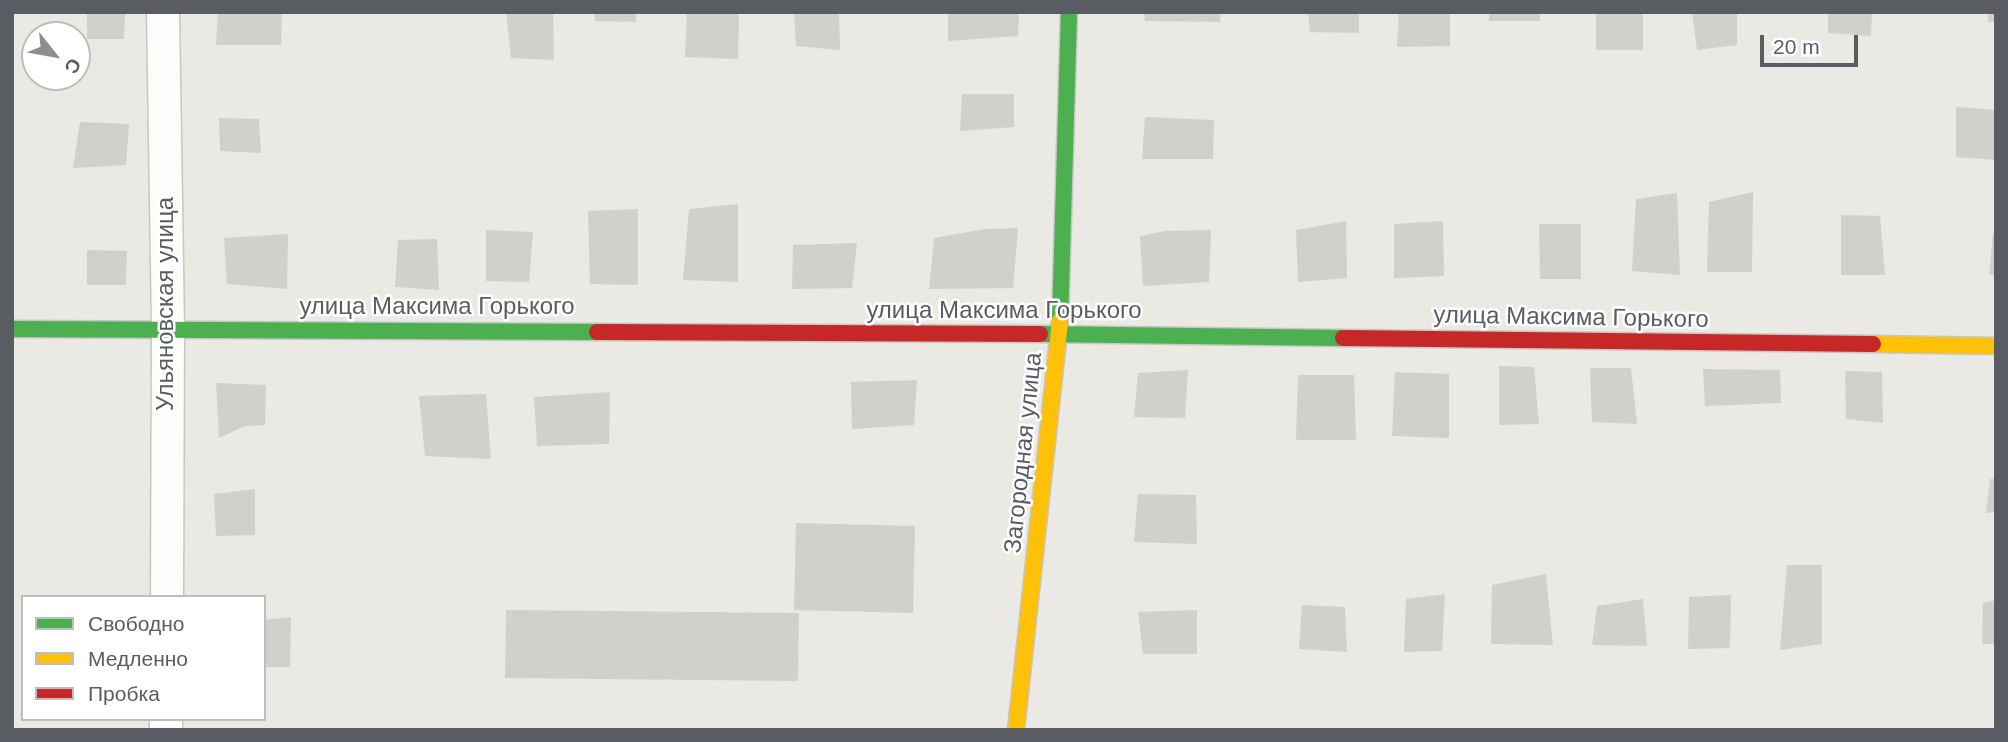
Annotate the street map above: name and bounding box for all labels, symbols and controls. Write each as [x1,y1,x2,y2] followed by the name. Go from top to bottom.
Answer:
[21,21,91,91] north arrow
[1763,21,1861,65] scale bar
[1773,35,1820,58] text: 20 m
[60,55,85,77] text: С
[152,197,180,411] street label: Ульяновская улица
[299,293,575,321] street label: улица Максима Горького
[866,297,1142,325] street label: улица Максима Горького
[1433,301,1709,335] street label: улица Максима Горького
[999,351,1049,555] street label: Загородная улица
[21,595,266,721] legend
[88,612,185,635] text: Свободно
[88,647,188,670] text: Медленно
[88,682,160,705] text: Пробка

